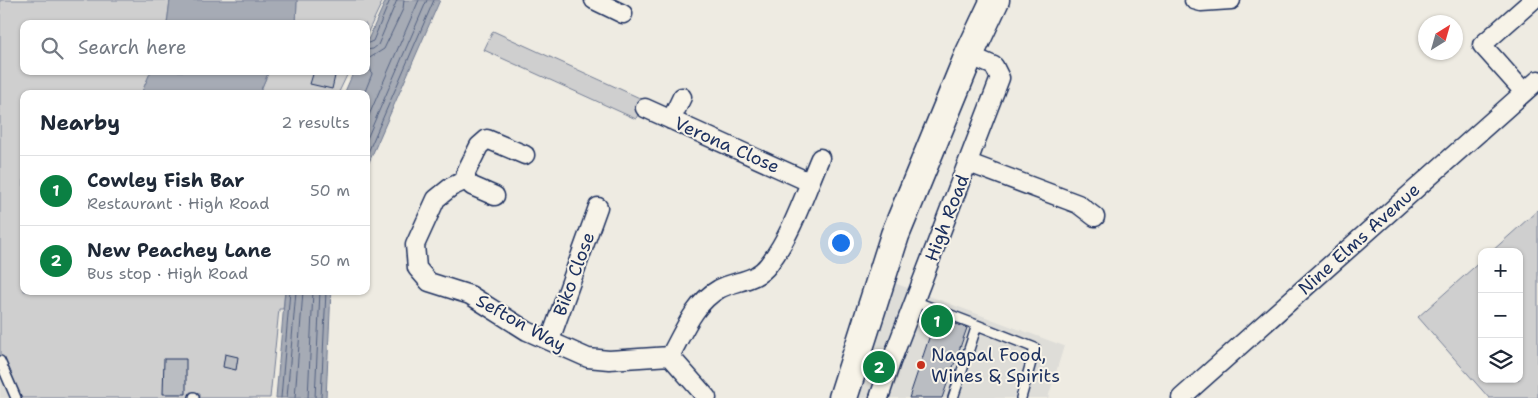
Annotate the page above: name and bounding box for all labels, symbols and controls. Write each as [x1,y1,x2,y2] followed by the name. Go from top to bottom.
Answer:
[1418,15,1463,60] north arrow
[20,20,370,75] search box
[38,34,66,62] icon: search
[78,35,187,60] text: Search here
[40,109,120,137] text: Nearby
[671,111,783,179] street label: Verona Close
[281,112,350,133] text: 2 results
[87,168,245,193] text: Cowley Fish Bar
[919,171,975,265] street label: High Road
[1293,178,1425,300] street label: Nine Elms Avenue
[52,180,60,201] text: 1
[310,180,350,201] text: 50 m
[87,193,269,214] text: Restaurant · High Road
[548,229,600,319] street label: Biko Close
[828,230,854,256] your location
[87,238,272,263] text: New Peachey Lane
[1478,248,1523,383] map controls
[1478,248,1523,293] button: +
[50,250,62,271] text: 2
[310,250,350,271] text: 50 m
[87,263,248,284] text: Bus stop · High Road
[472,288,570,358] street label: Sefton Way
[1478,293,1523,338] button: −
[921,302,953,340] pin: 1
[1478,338,1523,383] button: layers
[931,343,1060,388] place label: Nagpal Food, Wines & Spirits
[863,348,895,386] pin: 2
[915,359,927,371] marker: Nagpal Food, Wines & Spirits

